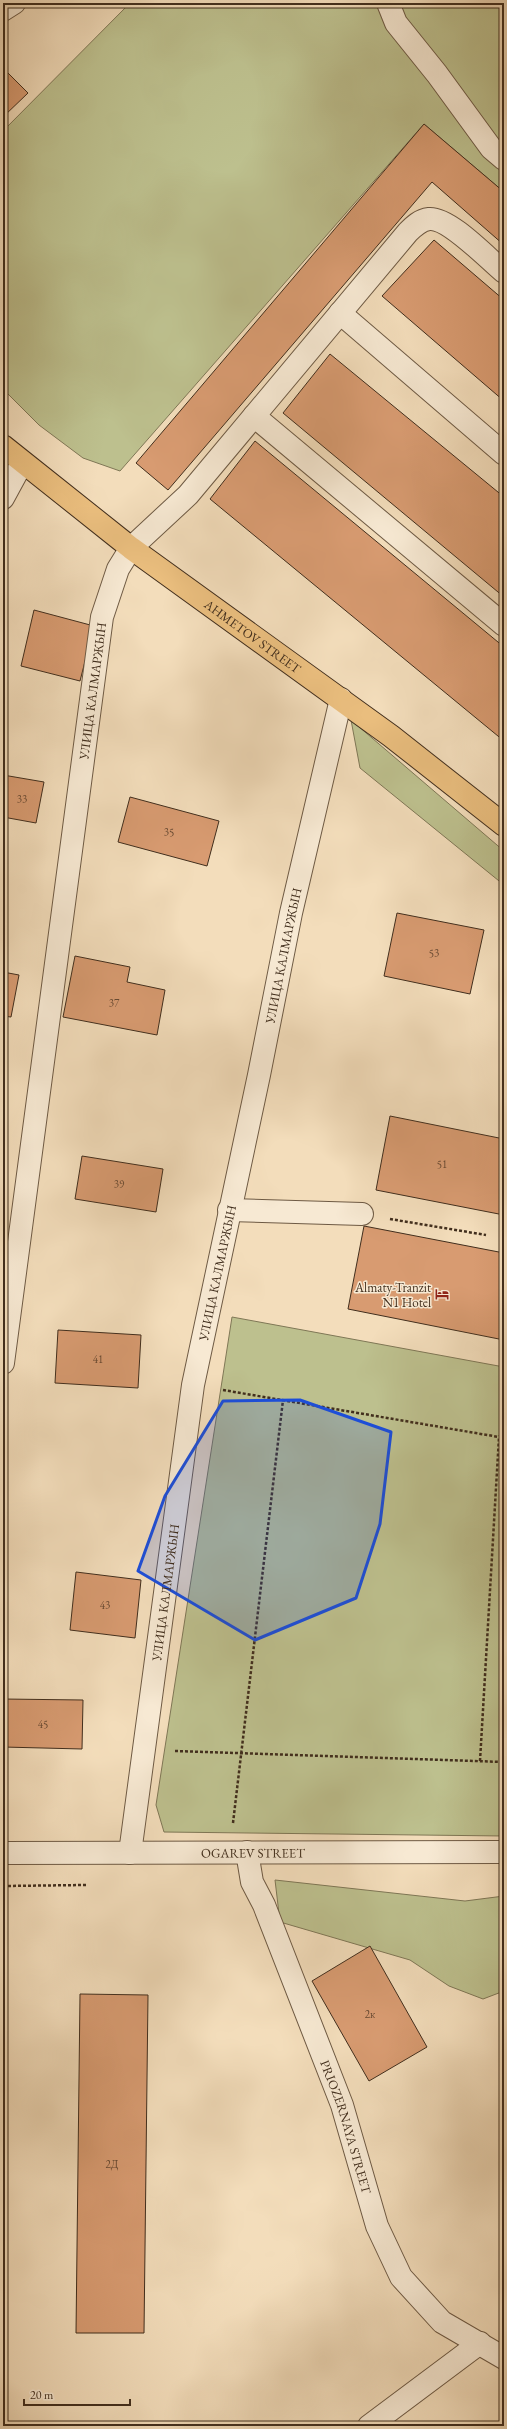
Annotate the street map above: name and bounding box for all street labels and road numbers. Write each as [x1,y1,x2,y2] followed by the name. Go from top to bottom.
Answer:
[200,595,305,677] street label: AHMETOV STREET
[75,621,110,762] street label: УЛИЦА КАЛМАРЖЫН
[261,885,305,1026] street label: УЛИЦА КАЛМАРЖЫН
[194,1203,240,1343] street label: УЛИЦА КАЛМАРЖЫН
[147,1522,183,1663] street label: УЛИЦА КАЛМАРЖЫН
[201,1844,305,1861] street label: OGAREV STREET
[317,2057,376,2196] street label: PRIOZERNAYA STREET

